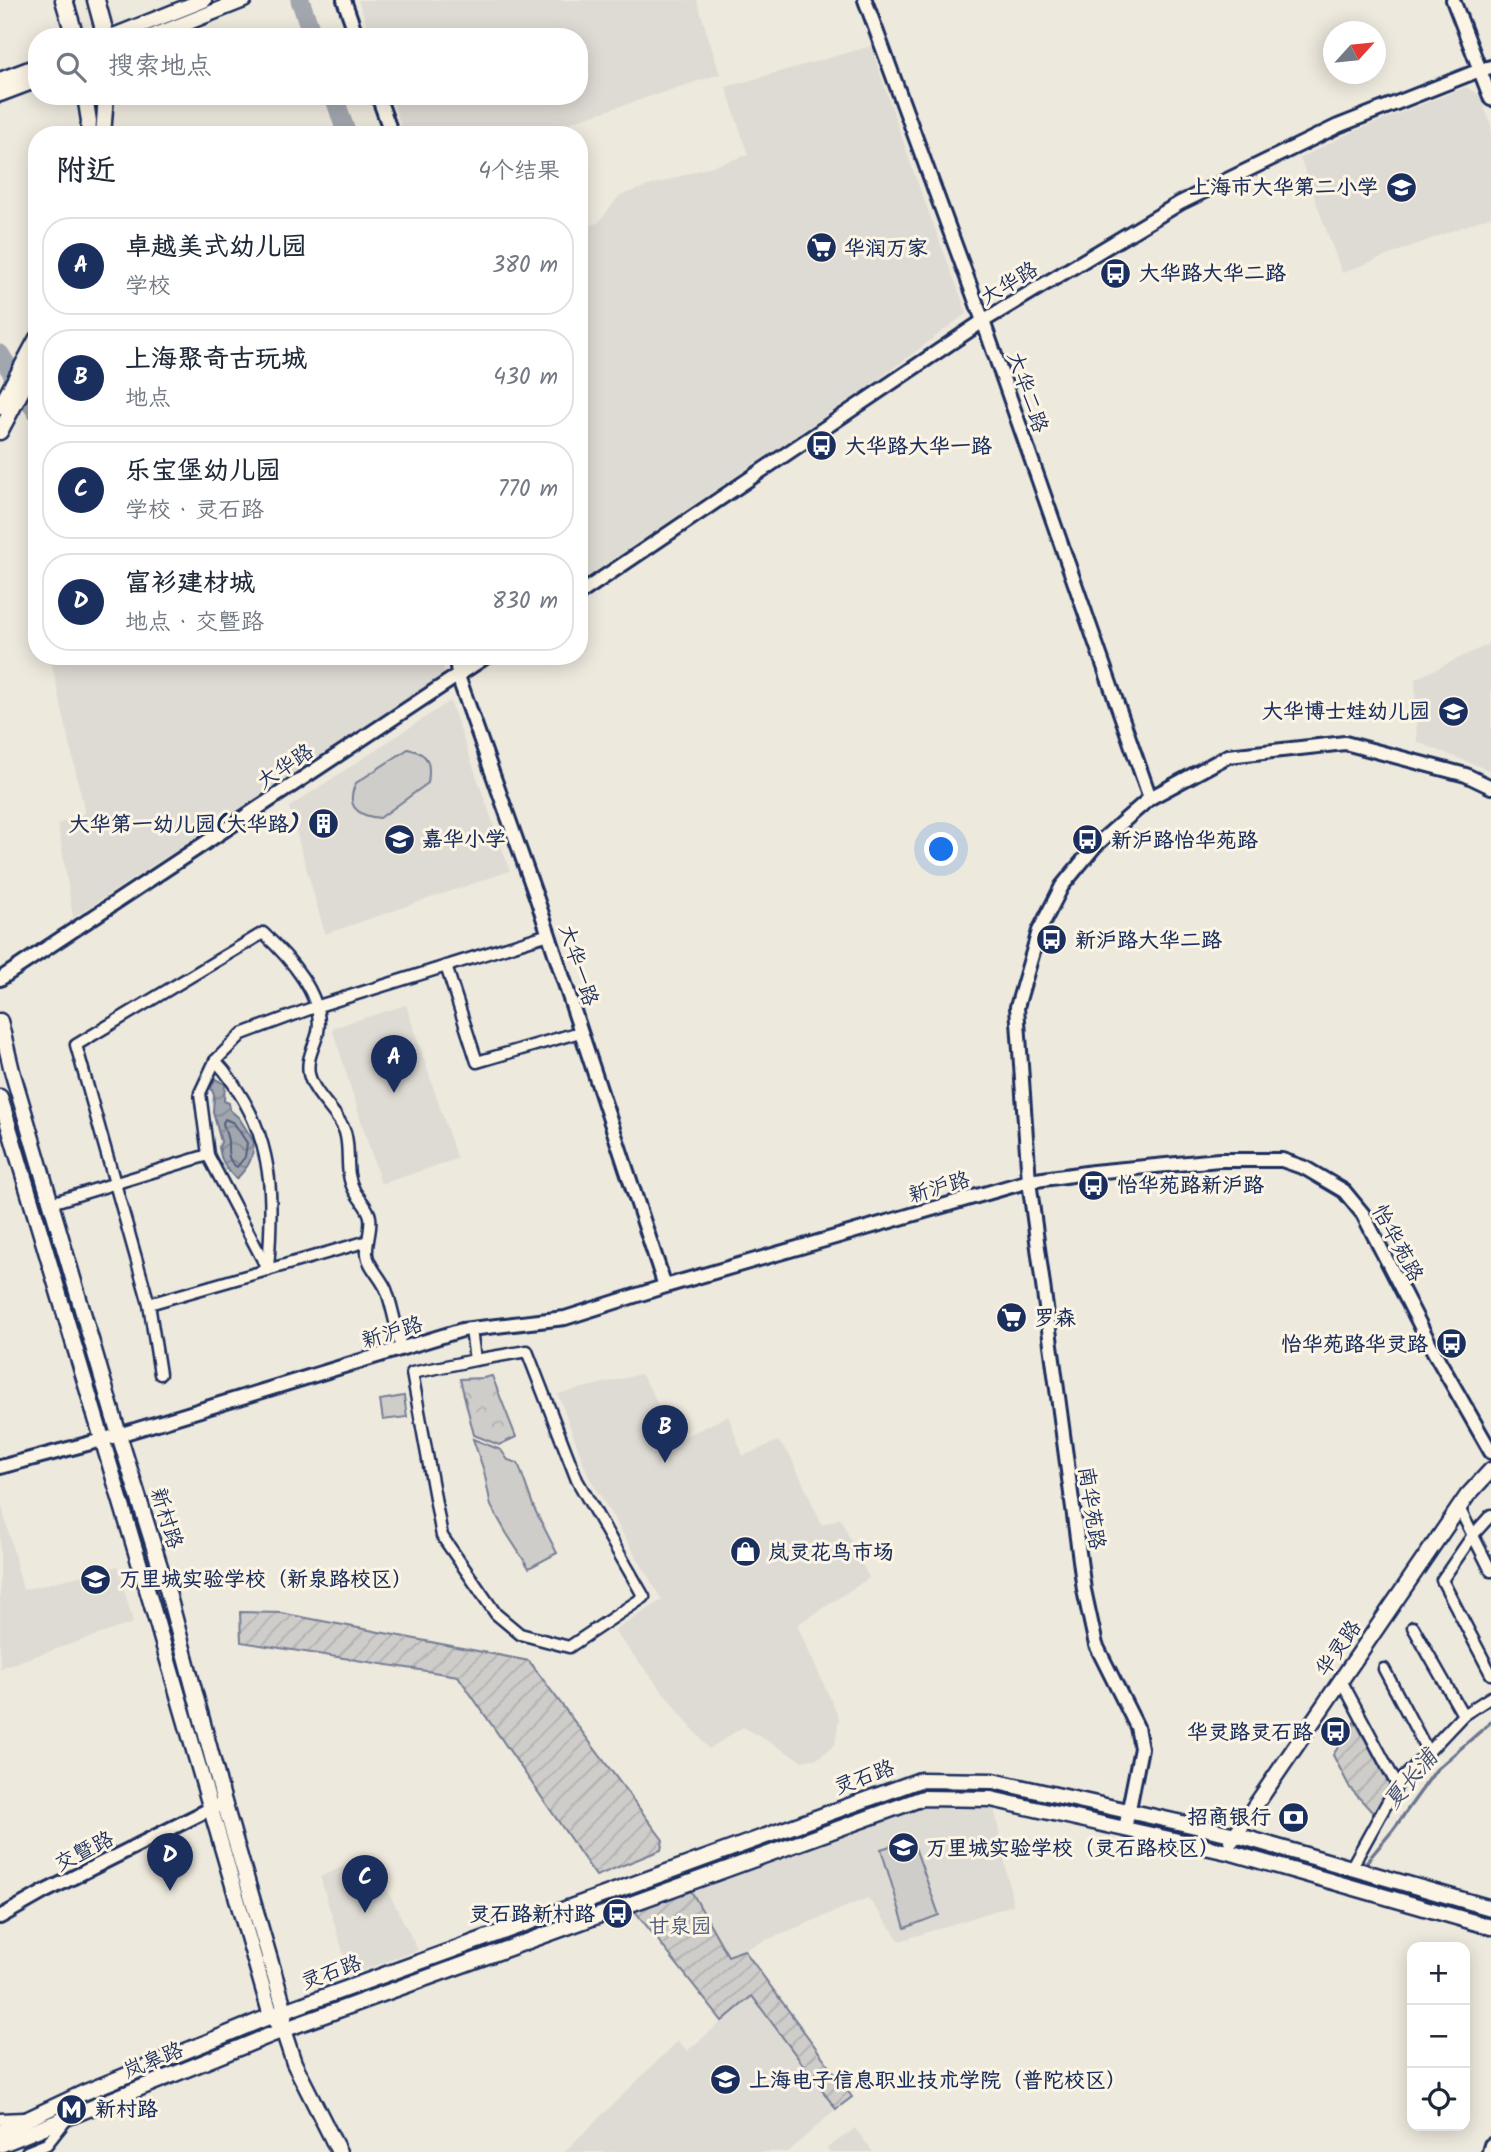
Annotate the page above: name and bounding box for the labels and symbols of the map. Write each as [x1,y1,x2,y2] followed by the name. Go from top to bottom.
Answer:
[1323,21,1386,84] north arrow
[1384,170,1418,204] school or university icon: 上海市大华第二小学
[1189,172,1378,205] place label: 上海市大华第二小学
[804,231,838,265] supermarket icon: 华润万家
[844,233,928,266] place label: 华润万家
[974,254,1045,315] street label: 大华路
[1099,256,1133,290] bus stop icon: 大华路大华二路
[1139,258,1286,291] place label: 大华路大华二路
[997,347,1056,438] street label: 大华二路
[805,429,839,463] bus stop icon: 大华路大华一路
[845,431,992,464] place label: 大华路大华一路
[1436,694,1470,728] school or university icon: 大华博士娃幼儿园
[1262,696,1430,729] place label: 大华博士娃幼儿园
[250,736,321,799] street label: 大华路
[306,807,340,841] building icon: 大华第一幼儿园(大华路)
[69,809,300,842] place label: 大华第一幼儿园(大华路)
[382,822,416,856] school or university icon: 嘉华小学
[1071,823,1105,857] bus stop icon: 新沪路怡华苑路
[422,824,506,857] place label: 嘉华小学
[1111,825,1258,858] place label: 新沪路怡华苑路
[924,832,958,866] your location
[549,920,606,1011] street label: 大华一路
[1035,923,1069,957] bus stop icon: 新沪路大华二路
[1075,925,1222,958] place label: 新沪路大华二路
[371,1035,417,1093] pin: A
[905,1164,974,1213] street label: 新沪路
[1077,1168,1111,1202] bus stop icon: 怡华苑路新沪路
[1117,1170,1264,1203] place label: 怡华苑路新沪路
[1362,1199,1431,1289] street label: 怡华苑路
[994,1301,1028,1335] supermarket icon: 罗森
[1034,1303,1076,1336] place label: 罗森
[357,1308,427,1358] street label: 新沪路
[1434,1327,1468,1361] bus stop icon: 怡华苑路华灵路
[1281,1329,1428,1362] place label: 怡华苑路华灵路
[642,1405,688,1463] pin: B
[1068,1464,1113,1552] street label: 南华苑路
[141,1483,191,1553] street label: 新村路
[728,1535,762,1569] shop icon: 岚灵花鸟市场
[768,1537,894,1570] place label: 岚灵花鸟市场
[79,1562,113,1596] school or university icon: 万里城实验学校（新泉路校区）
[119,1564,413,1597] place label: 万里城实验学校（新泉路校区）
[1308,1614,1371,1684] street label: 华灵路
[1319,1715,1353,1749] bus stop icon: 华灵路灵石路
[1187,1717,1313,1750] place label: 华灵路灵石路
[1376,1740,1449,1818] water label: 夏长浦
[829,1752,900,1805] street label: 灵石路
[1277,1800,1311,1834] bank icon: 招商银行
[1187,1802,1271,1835] place label: 招商银行
[49,1823,120,1881] street label: 交暨路
[886,1831,920,1865] school or university icon: 万里城实验学校（灵石路校区）
[147,1833,193,1891] pin: D
[926,1833,1220,1866] place label: 万里城实验学校（灵石路校区）
[342,1855,388,1913] pin: C
[601,1897,635,1931] bus stop icon: 灵石路新村路
[469,1899,595,1932] place label: 灵石路新村路
[649,1911,712,1944] park label: 甘泉园
[296,1947,367,2000] street label: 灵石路
[118,2034,189,2088] street label: 岚皋路
[709,2063,743,2097] school or university icon: 上海电子信息职业技术学院（普陀校区）
[749,2065,1127,2098] place label: 上海电子信息职业技术学院（普陀校区）
[55,2092,89,2126] metro station icon: 新村路
[95,2094,158,2127] place label: 新村路

